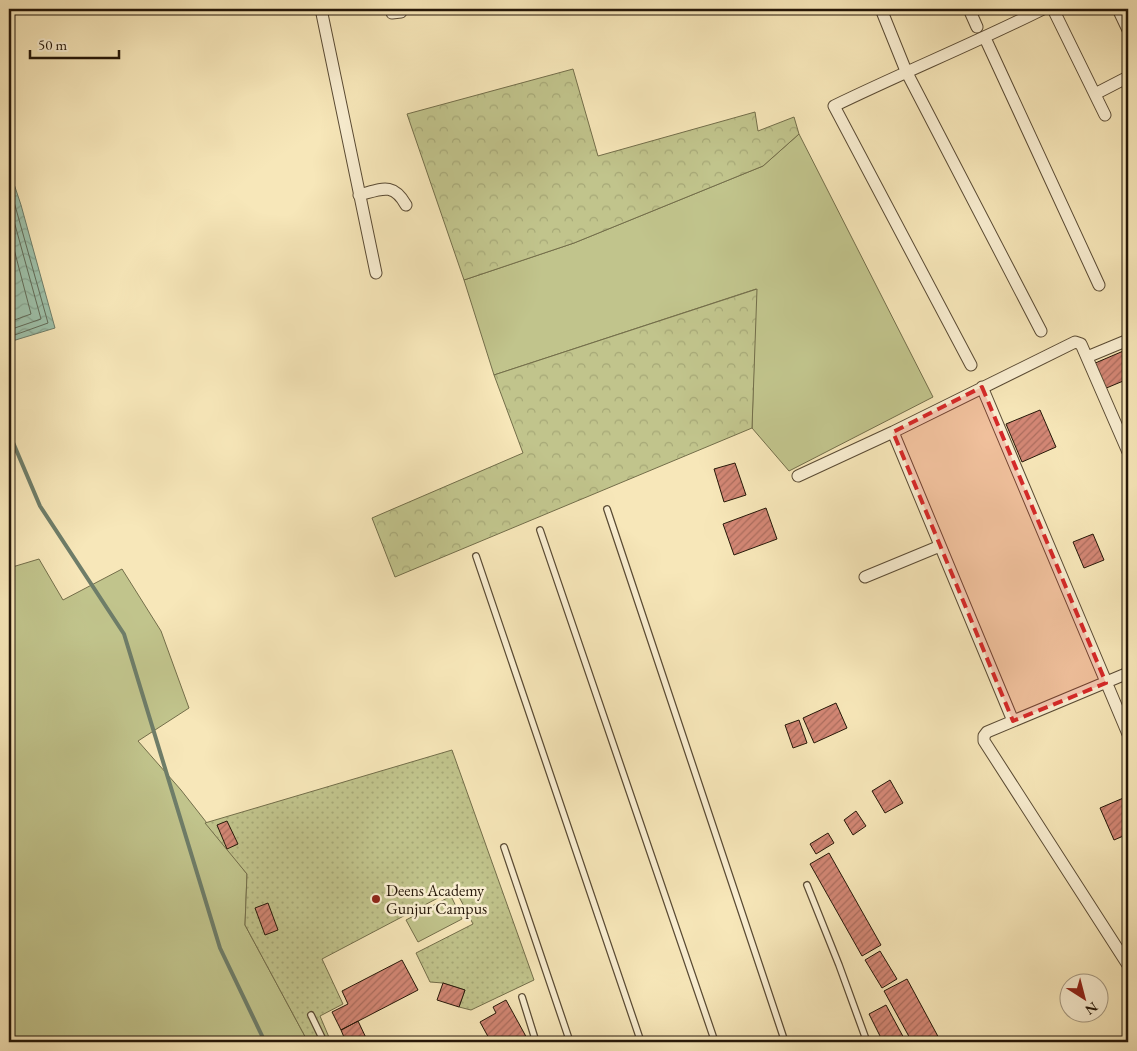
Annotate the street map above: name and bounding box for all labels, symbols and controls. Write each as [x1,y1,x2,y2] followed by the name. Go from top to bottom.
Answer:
[30,28,119,60] scale bar
[38,35,67,54] text: 50 m
[386,880,487,919] place label: Deens Academy Gunjur Campus
[370,893,382,905] marker: Deens Academy Gunjur Campus
[1060,974,1110,1024] north arrow
[1081,998,1102,1020] text: N

